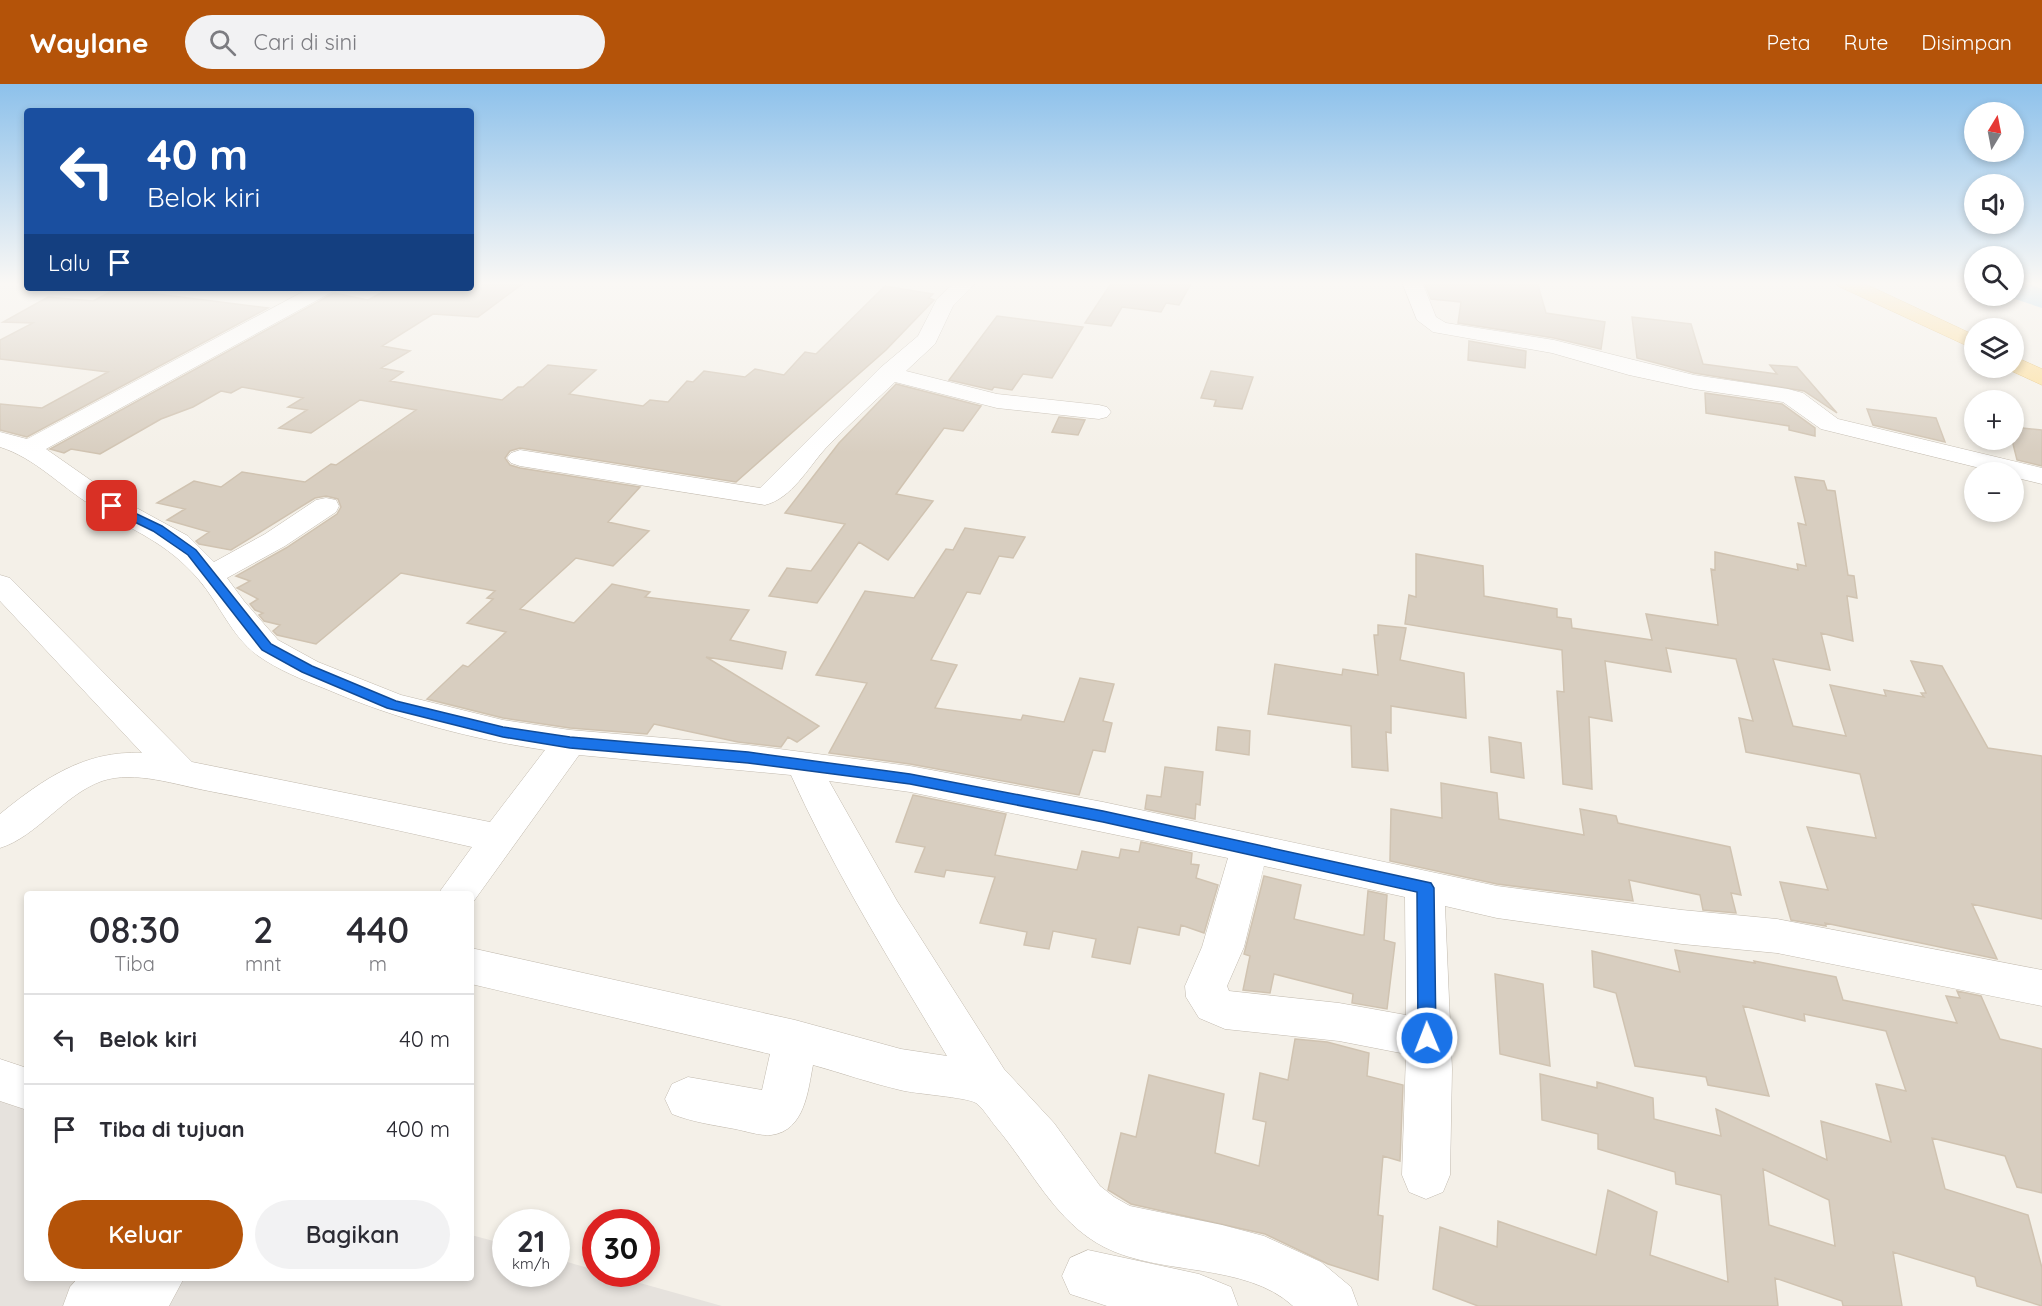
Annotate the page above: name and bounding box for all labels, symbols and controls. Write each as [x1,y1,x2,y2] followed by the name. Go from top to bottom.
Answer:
[185,15,605,69] search box
[30,25,149,60] text: Waylane
[206,26,239,59] icon: search
[254,28,357,56] text: Cari di sini
[1767,29,1811,55] text: Peta
[1844,29,1888,55] text: Rute
[1921,29,2012,55] text: Disimpan
[1964,102,2024,162] north arrow
[1964,102,2024,522] map controls
[147,128,248,181] text: 40 m
[48,132,126,210] icon: left
[1964,174,2024,234] button: sound
[147,180,260,214] text: Belok kiri
[103,246,136,279] icon: arrive
[1964,246,2024,306] button: search
[48,249,91,277] text: Lalu
[1964,318,2024,378] button: layers
[1964,390,2024,450] button: +
[1964,462,2024,522] button: −
[86,480,137,531] pin
[95,489,128,522] icon: arrive
[89,907,180,952] text: 08:30
[253,907,273,952] text: 2
[346,907,409,952] text: 440
[114,951,155,976] text: Tiba
[245,951,282,976] text: mnt
[369,951,387,976] text: m
[1395,1006,1459,1070] position arrow
[48,1023,81,1056] icon: left
[99,1025,197,1053] text: Belok kiri
[399,1025,450,1053] text: 40 m
[48,1113,81,1146] icon: arrive
[99,1115,245,1143] text: Tiba di tujuan
[386,1115,450,1143] text: 400 m
[48,1200,243,1269] button: Keluar
[255,1200,450,1269] button: Bagikan
[582,1209,660,1287] speed limit sign: 30
[517,1222,545,1260] text: 21
[512,1254,550,1273] text: km/h

